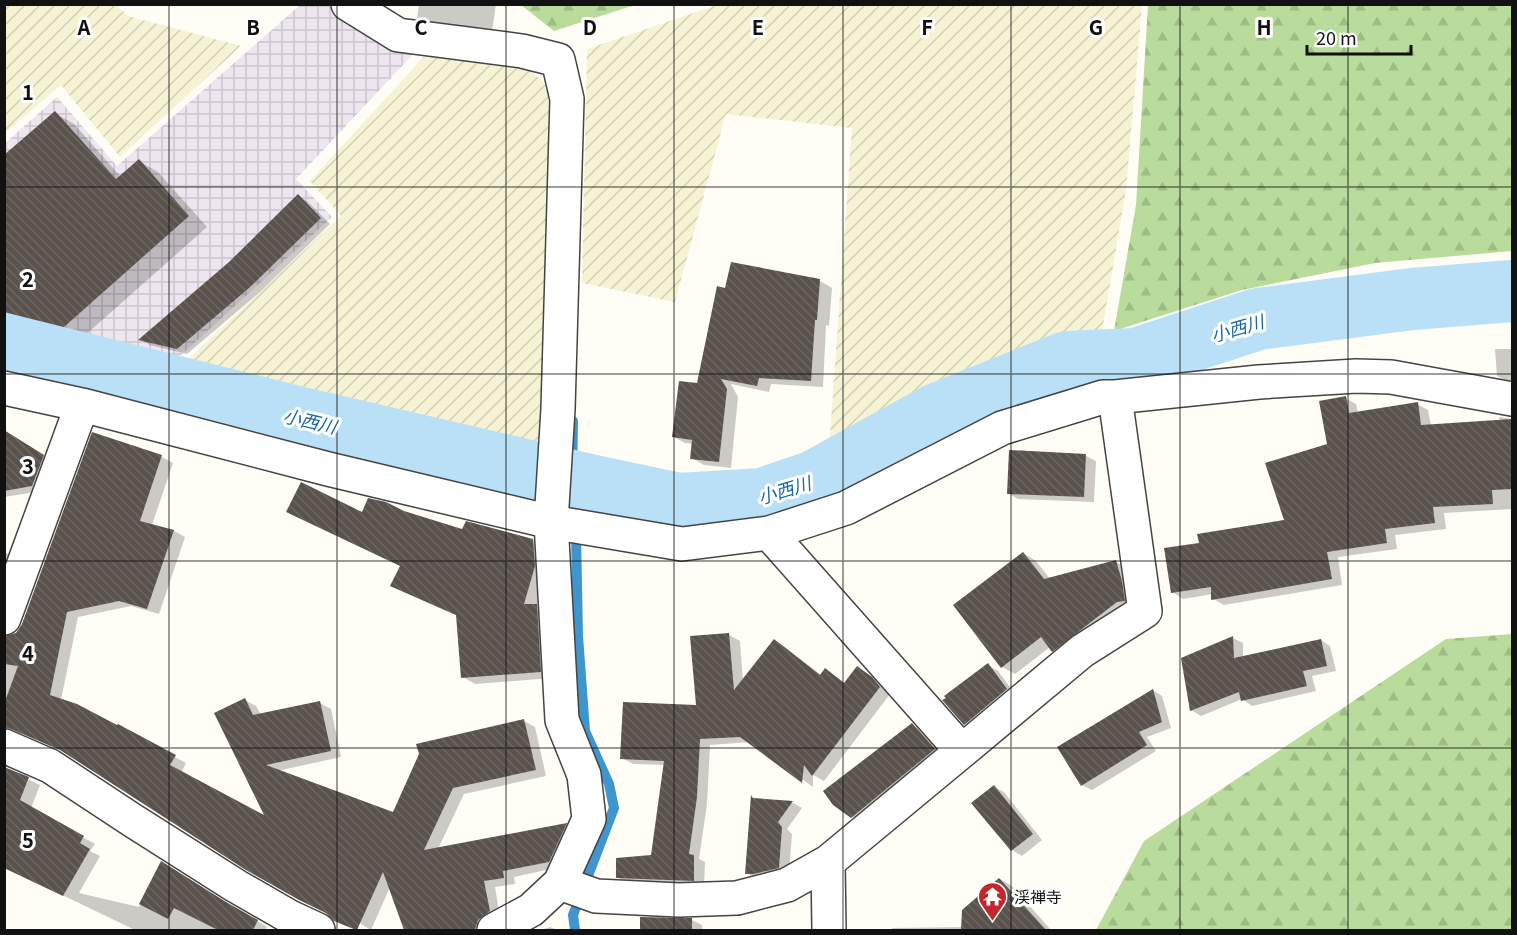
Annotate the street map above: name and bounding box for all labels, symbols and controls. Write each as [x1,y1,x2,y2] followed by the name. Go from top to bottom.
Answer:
[77,12,91,41] text: A
[246,12,260,41] text: B
[414,12,428,41] text: C
[583,12,597,41] text: D
[752,12,764,41] text: E
[921,12,933,41] text: F
[1089,12,1103,41] text: G
[1256,12,1272,41] text: H
[1307,18,1410,56] scale bar
[1316,24,1357,50] text: 20 m
[22,77,34,106] text: 1
[22,264,34,293] text: 2
[1207,307,1268,347] water label: 小西川
[281,401,341,439] water label: 小西川
[22,451,34,480] text: 3
[754,468,816,509] water label: 小西川
[22,638,34,667] text: 4
[22,825,34,854] text: 5
[977,880,1009,922] temple icon: 渓禅寺
[1014,884,1062,908] place label: 渓禅寺

